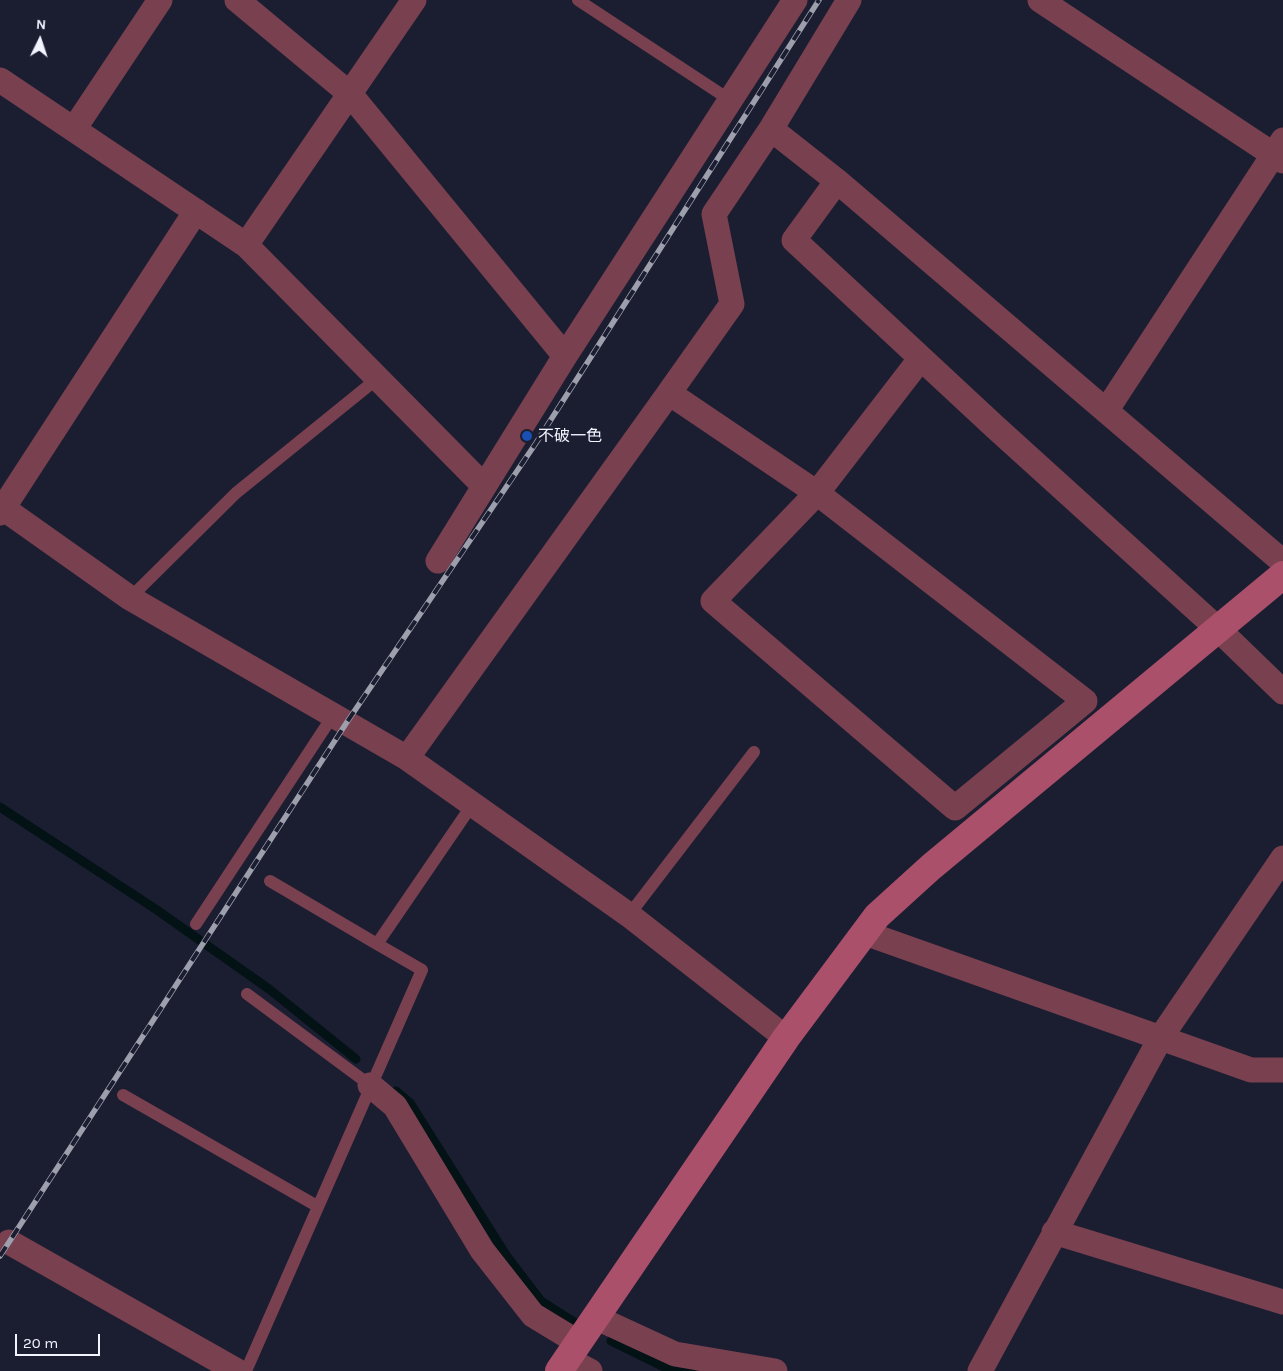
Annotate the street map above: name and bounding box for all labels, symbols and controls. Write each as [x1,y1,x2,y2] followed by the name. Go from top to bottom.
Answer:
[15,15,65,65] north arrow
[35,16,47,33] text: N
[538,426,602,446] place label: 不破一色
[520,429,534,443] marker: 不破一色
[18,1324,102,1356] scale bar
[23,1334,58,1352] text: 20 m

